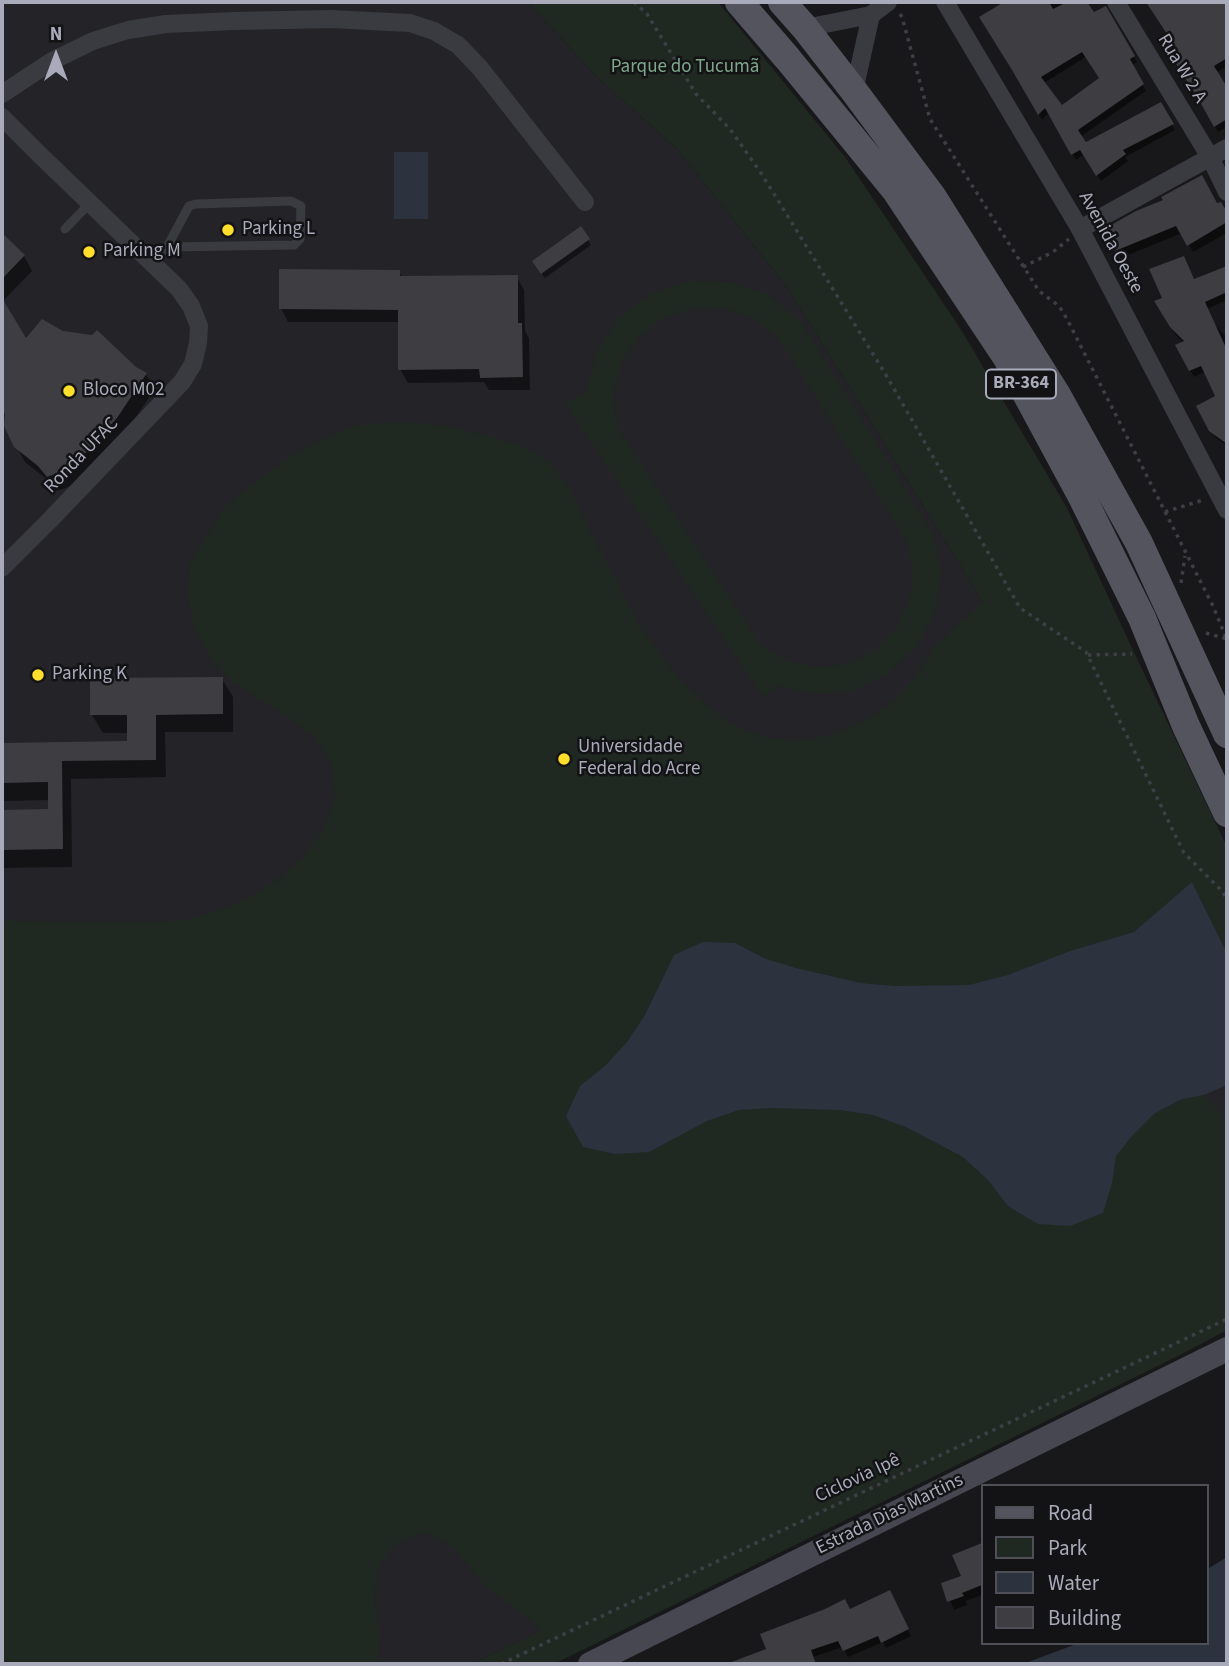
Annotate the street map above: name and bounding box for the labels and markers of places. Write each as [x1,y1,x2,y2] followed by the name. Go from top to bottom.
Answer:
[242,219,315,241] place label: Parking L
[220,222,236,238] marker: Parking L
[103,241,181,263] place label: Parking M
[81,244,97,260] marker: Parking M
[83,380,164,402] place label: Bloco M02
[61,383,77,399] marker: Bloco M02
[52,664,127,686] place label: Parking K
[30,667,46,683] marker: Parking K
[578,737,700,781] place label: Universidade Federal do Acre
[556,751,572,767] marker: Universidade Federal do Acre

